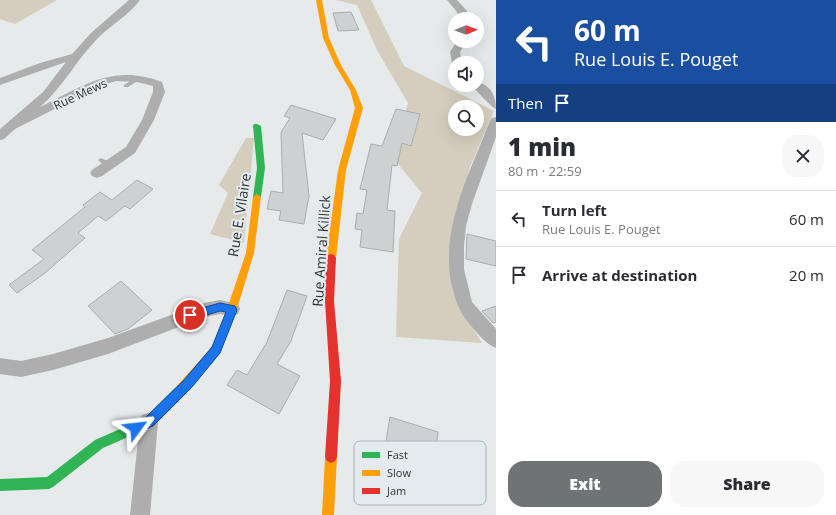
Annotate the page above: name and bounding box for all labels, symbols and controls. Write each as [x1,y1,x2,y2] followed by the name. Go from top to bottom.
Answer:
[574,11,641,49] text: 60 m
[448,12,484,48] north arrow
[448,12,484,136] map controls
[508,16,560,68] icon: left
[574,47,738,71] text: Rue Louis E. Pouget
[448,56,484,92] button: sound
[51,74,110,114] street label: Rue Mews
[551,92,573,114] icon: arrive
[508,93,543,113] text: Then
[448,100,484,136] button: search
[508,130,576,163] text: 1 min
[782,135,824,177] button: close
[508,162,582,180] text: 80 m · 22:59
[223,172,255,258] street label: Rue E. Vilaire
[308,194,334,307] street label: Rue Amiral Killick
[542,200,607,220] text: Turn left
[508,208,530,230] icon: left
[789,209,824,229] text: 60 m
[542,220,661,238] text: Rue Louis E. Pouget
[508,264,530,286] icon: arrive
[542,265,697,285] text: Arrive at destination
[789,265,824,285] text: 20 m
[173,298,207,332] pin
[179,304,201,326] icon: arrive
[115,407,157,449] position arrow
[354,441,486,505] legend
[387,447,408,462] text: Fast
[508,461,662,507] button: Exit
[670,461,824,507] button: Share
[387,465,411,480] text: Slow
[386,483,406,498] text: Jam

